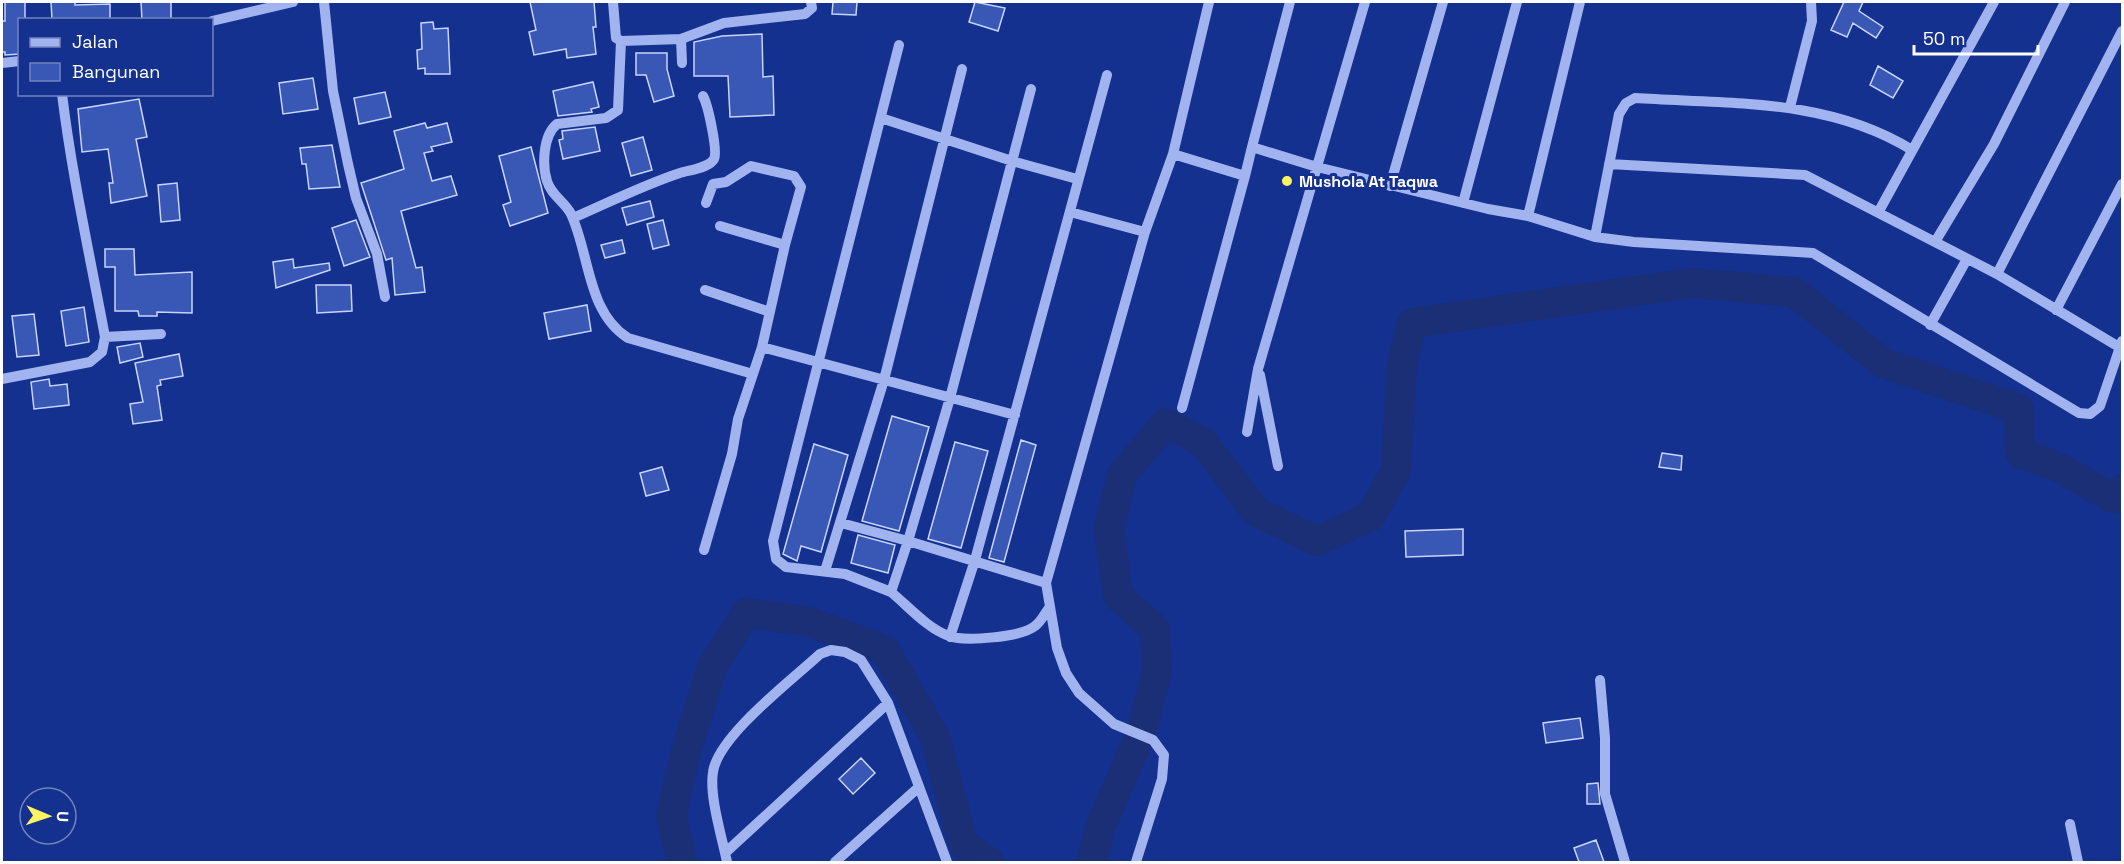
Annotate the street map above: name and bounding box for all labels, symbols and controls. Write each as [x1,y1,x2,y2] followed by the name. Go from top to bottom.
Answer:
[18,18,213,96] legend
[1914,18,2038,56] scale bar
[1923,27,1965,50] text: 50 m
[72,30,118,53] text: Jalan
[72,60,160,83] text: Bangunan
[1299,171,1438,192] place label: Mushola At Taqwa
[1280,174,1294,188] marker: Mushola At Taqwa
[18,786,78,846] north arrow
[52,811,73,822] text: U

